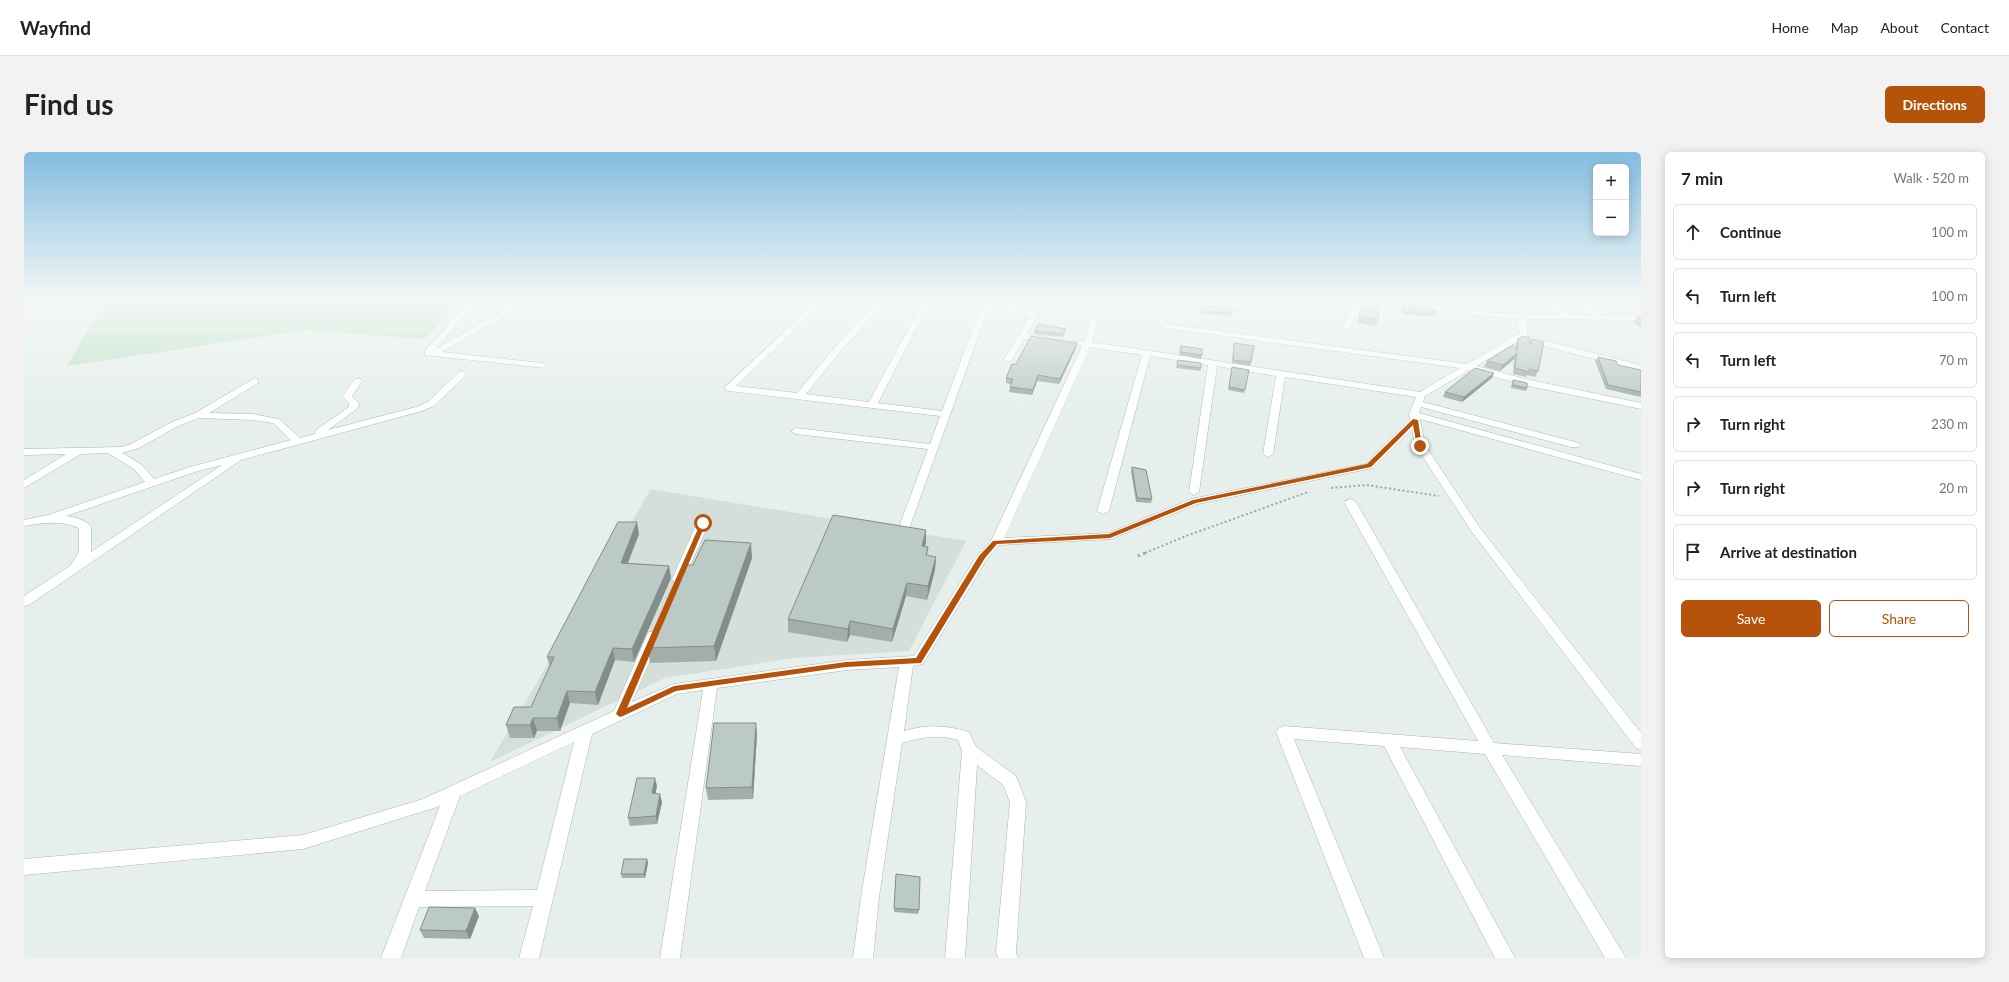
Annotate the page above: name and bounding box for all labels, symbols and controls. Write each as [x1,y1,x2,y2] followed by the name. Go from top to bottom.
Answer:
[20,16,91,39] text: Wayfind
[1771,19,1809,36] text: Home
[1831,19,1858,36] text: Map
[1880,19,1918,36] text: About
[1940,19,1989,36] text: Contact
[1885,86,1985,123] button: Directions
[24,87,114,121] text: Find us
[1593,164,1629,236] map controls
[1593,164,1629,200] button: +
[1681,168,1723,189] text: 7 min
[1893,170,1969,186] text: Walk · 520 m
[1593,200,1629,236] button: −
[1682,221,1704,243] icon: ahead
[1720,223,1781,241] text: Continue
[1931,224,1968,240] text: 100 m
[1682,285,1704,307] icon: left
[1720,287,1776,305] text: Turn left
[1931,288,1968,304] text: 100 m
[1682,349,1704,371] icon: left
[1720,351,1776,369] text: Turn left
[1939,352,1968,368] text: 70 m
[1682,413,1704,435] icon: right
[1720,415,1785,433] text: Turn right
[1931,416,1968,432] text: 230 m
[1411,437,1429,455] route end
[1682,477,1704,499] icon: right
[1720,479,1785,497] text: Turn right
[1939,480,1968,496] text: 20 m
[694,514,712,532] route start
[1682,541,1704,563] icon: arrive
[1720,543,1857,561] text: Arrive at destination
[1681,600,1821,637] button: Save
[1829,600,1969,637] button: Share

